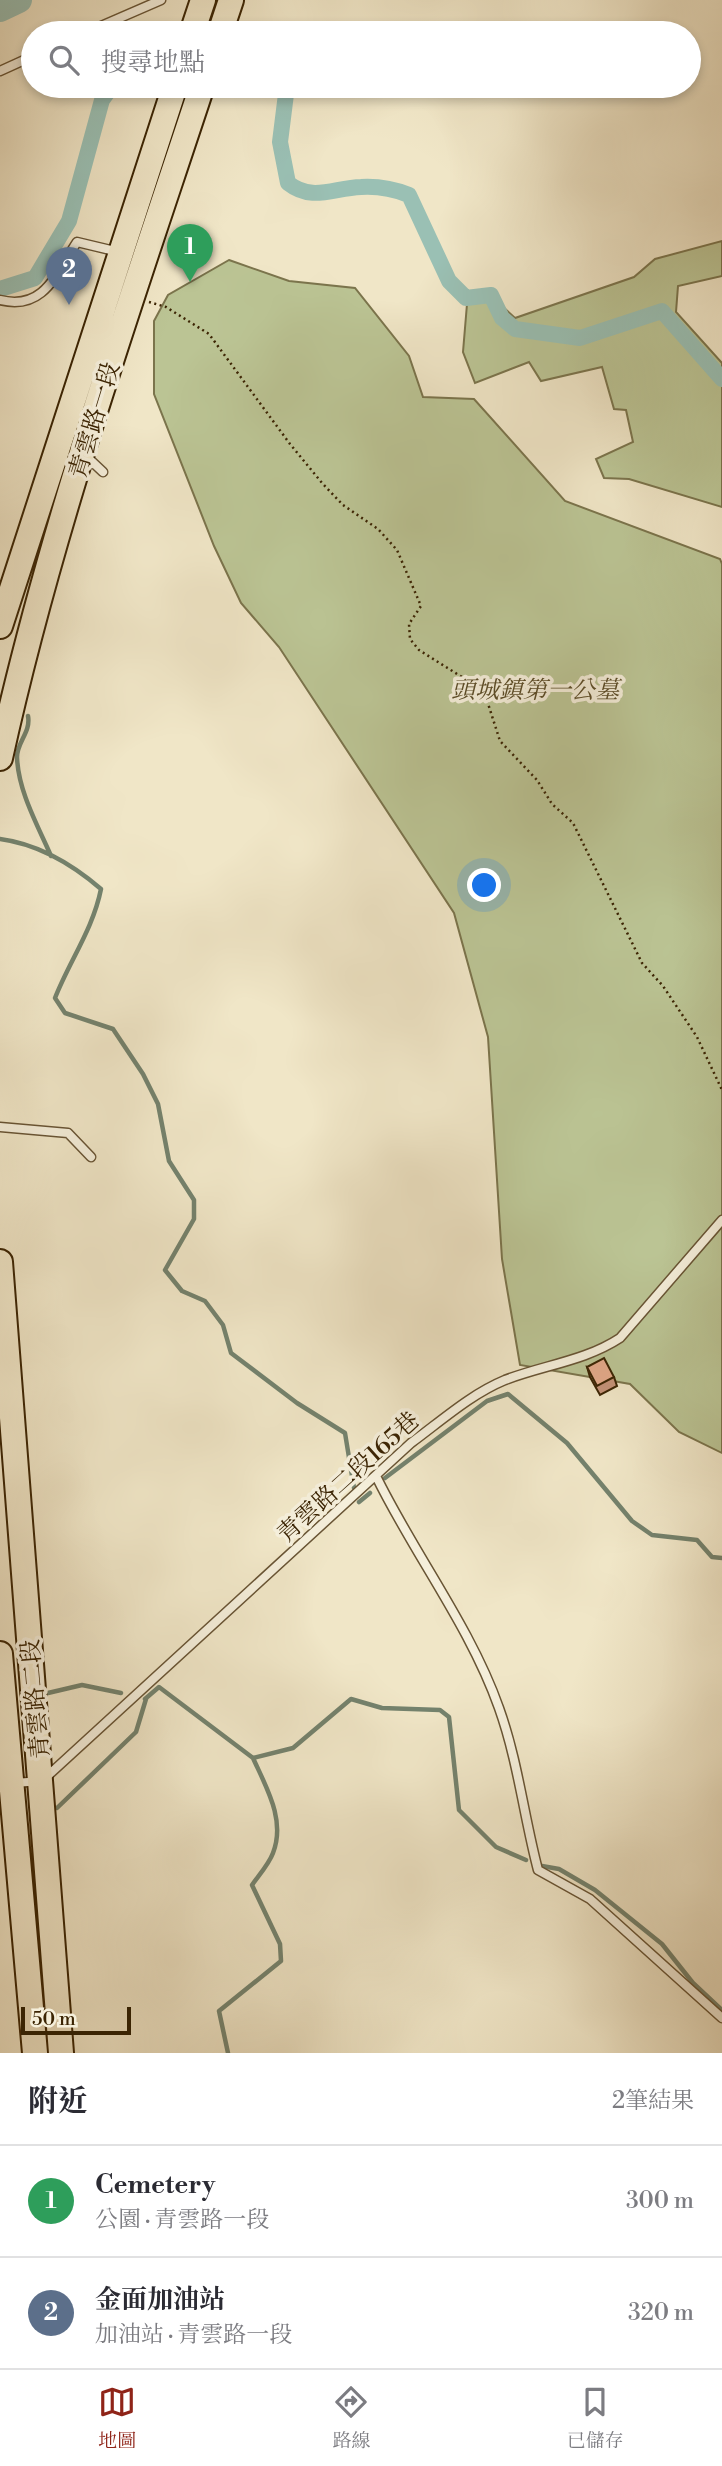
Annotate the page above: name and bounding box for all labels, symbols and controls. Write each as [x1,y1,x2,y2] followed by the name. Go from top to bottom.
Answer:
[21,21,701,98] search box
[45,41,83,79] icon: search
[101,47,205,79] text: 搜尋地點
[167,224,213,282] pin: 1
[46,247,92,305] pin: 2
[63,359,127,482] street label: 青雲路一段
[451,676,623,706] park label: 頭城鎮第一公墓
[467,868,501,902] your location
[271,1406,426,1550] street label: 青雲路二段165巷
[16,1638,56,1760] street label: 青雲路二段
[21,2004,131,2036] scale bar
[32,2007,76,2031] text: 50 m
[28,2083,88,2121] text: 附近
[612,2087,694,2115] text: 2筆結果
[95,2169,215,2201] text: Cemetery
[45,2187,57,2215] text: 1
[626,2187,694,2215] text: 300 m
[95,2206,269,2234] text: 公園 · 青雲路一段
[95,2284,225,2316] text: 金面加油站
[44,2299,58,2327] text: 2
[628,2299,694,2327] text: 320 m
[95,2321,292,2349] text: 加油站 · 青雲路一段
[98,2383,136,2453] tab: 地圖
[332,2383,371,2453] tab: 路線
[567,2383,624,2453] tab: 已儲存

